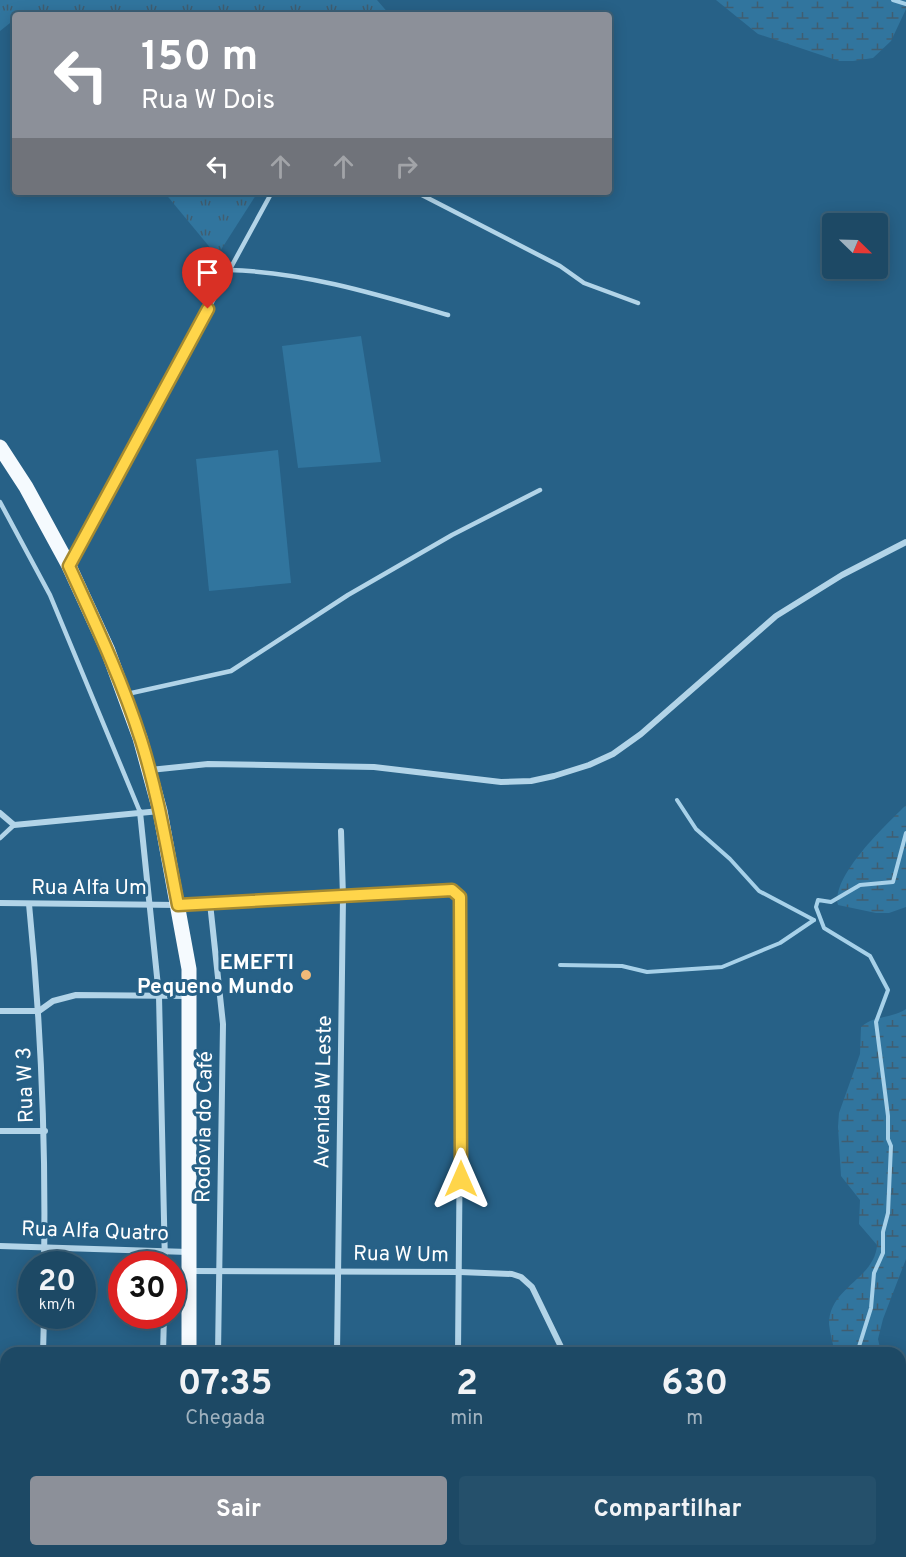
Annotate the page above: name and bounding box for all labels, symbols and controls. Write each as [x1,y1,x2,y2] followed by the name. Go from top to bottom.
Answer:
[141,32,258,85] text: 150 m
[42,36,120,114] icon: left
[141,84,275,118] text: Rua W Dois
[201,150,234,183] icon: left
[264,150,297,183] icon: ahead
[327,150,360,183] icon: ahead
[390,150,423,183] icon: right
[822,213,888,279] north arrow
[822,213,888,279] map controls
[182,247,233,309] pin
[191,256,224,289] icon: arrive
[31,875,147,902] street label: Rua Alfa Um
[137,950,294,1001] place label: EMEFTI Pequeno Mundo
[299,968,313,982] marker: EMEFTI Pequeno Mundo
[309,1015,339,1169] street label: Avenida W Leste
[11,1047,41,1123] street label: Rua W 3
[190,1051,220,1203] street label: Rodovia do Café
[429,1147,493,1211] position arrow
[21,1216,169,1248] street label: Rua Alfa Quatro
[353,1241,449,1269] street label: Rua W Um
[108,1251,186,1329] speed limit sign: 30
[38,1264,76,1301] text: 20
[39,1296,75,1315] text: km/h
[178,1362,272,1408] text: 07:35
[456,1362,478,1408] text: 2
[661,1362,728,1408] text: 630
[185,1406,265,1432] text: Chegada
[450,1406,484,1432] text: min
[686,1406,703,1432] text: m
[30,1476,447,1545] button: Sair
[459,1476,876,1545] button: Compartilhar

